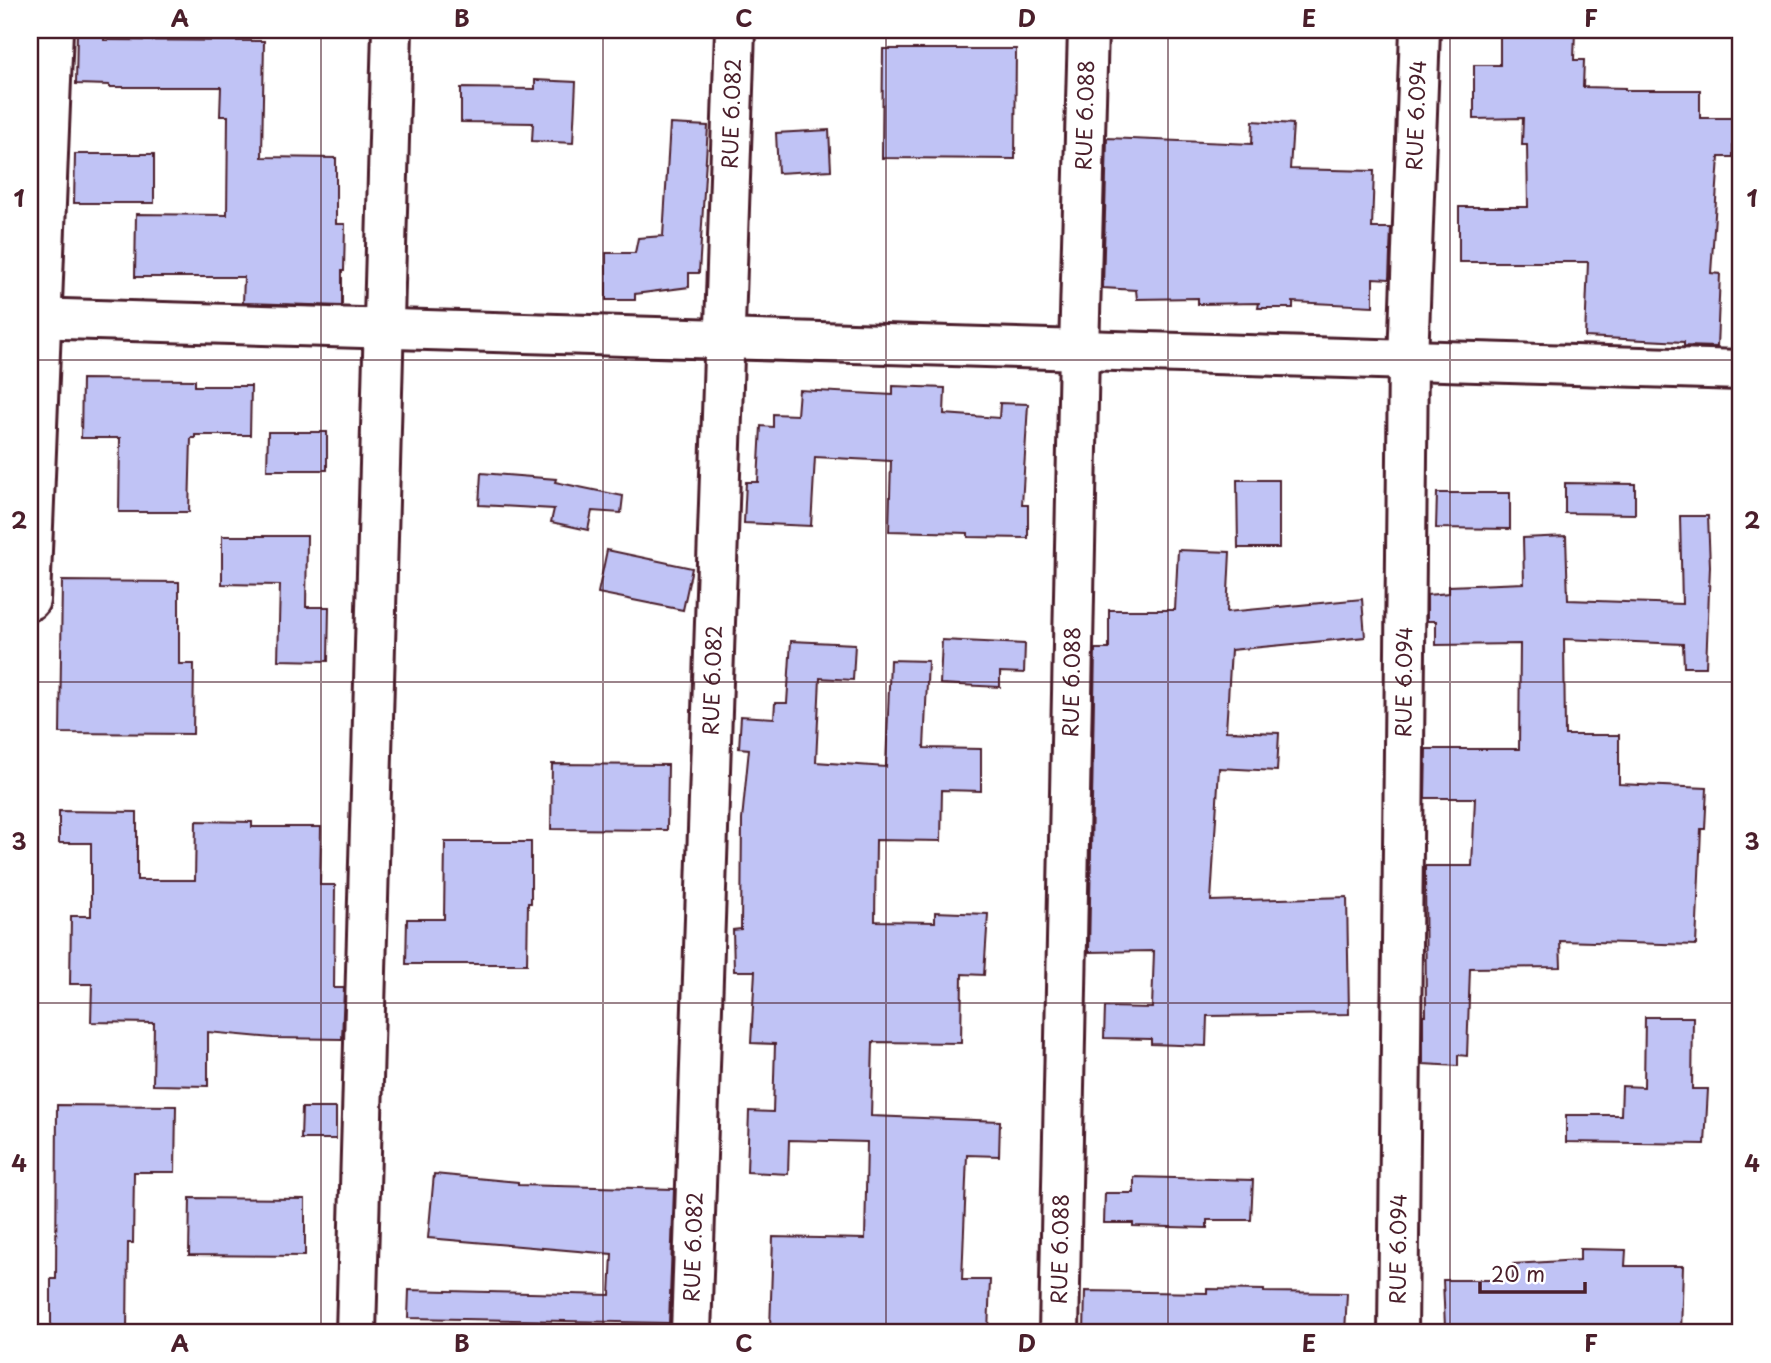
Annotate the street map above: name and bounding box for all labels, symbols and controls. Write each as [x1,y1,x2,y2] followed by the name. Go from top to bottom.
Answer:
[171,0,189,35] text: A
[454,0,470,35] text: B
[735,0,753,35] text: C
[1018,0,1036,35] text: D
[1302,0,1316,35] text: E
[1584,0,1598,35] text: F
[712,58,748,169] street label: RUE 6.082
[1397,59,1433,171] street label: RUE 6.094
[1066,60,1101,171] street label: RUE 6.088
[14,180,25,215] text: 1
[1747,180,1758,215] text: 1
[11,502,27,537] text: 2
[1744,502,1760,537] text: 2
[693,625,729,736] street label: RUE 6.082
[1386,626,1419,738] street label: RUE 6.094
[1053,627,1087,738] street label: RUE 6.088
[11,823,27,858] text: 3
[1744,823,1760,858] text: 3
[11,1145,27,1180] text: 4
[1744,1145,1760,1180] text: 4
[674,1191,710,1303] street label: RUE 6.082
[1042,1193,1076,1305] street label: RUE 6.088
[1380,1193,1413,1305] street label: RUE 6.094
[1480,1251,1586,1295] scale bar
[1491,1257,1545,1289] text: 20 m
[171,1325,189,1360] text: A
[454,1325,470,1360] text: B
[735,1325,753,1360] text: C
[1018,1325,1036,1360] text: D
[1302,1325,1316,1360] text: E
[1584,1325,1598,1360] text: F

